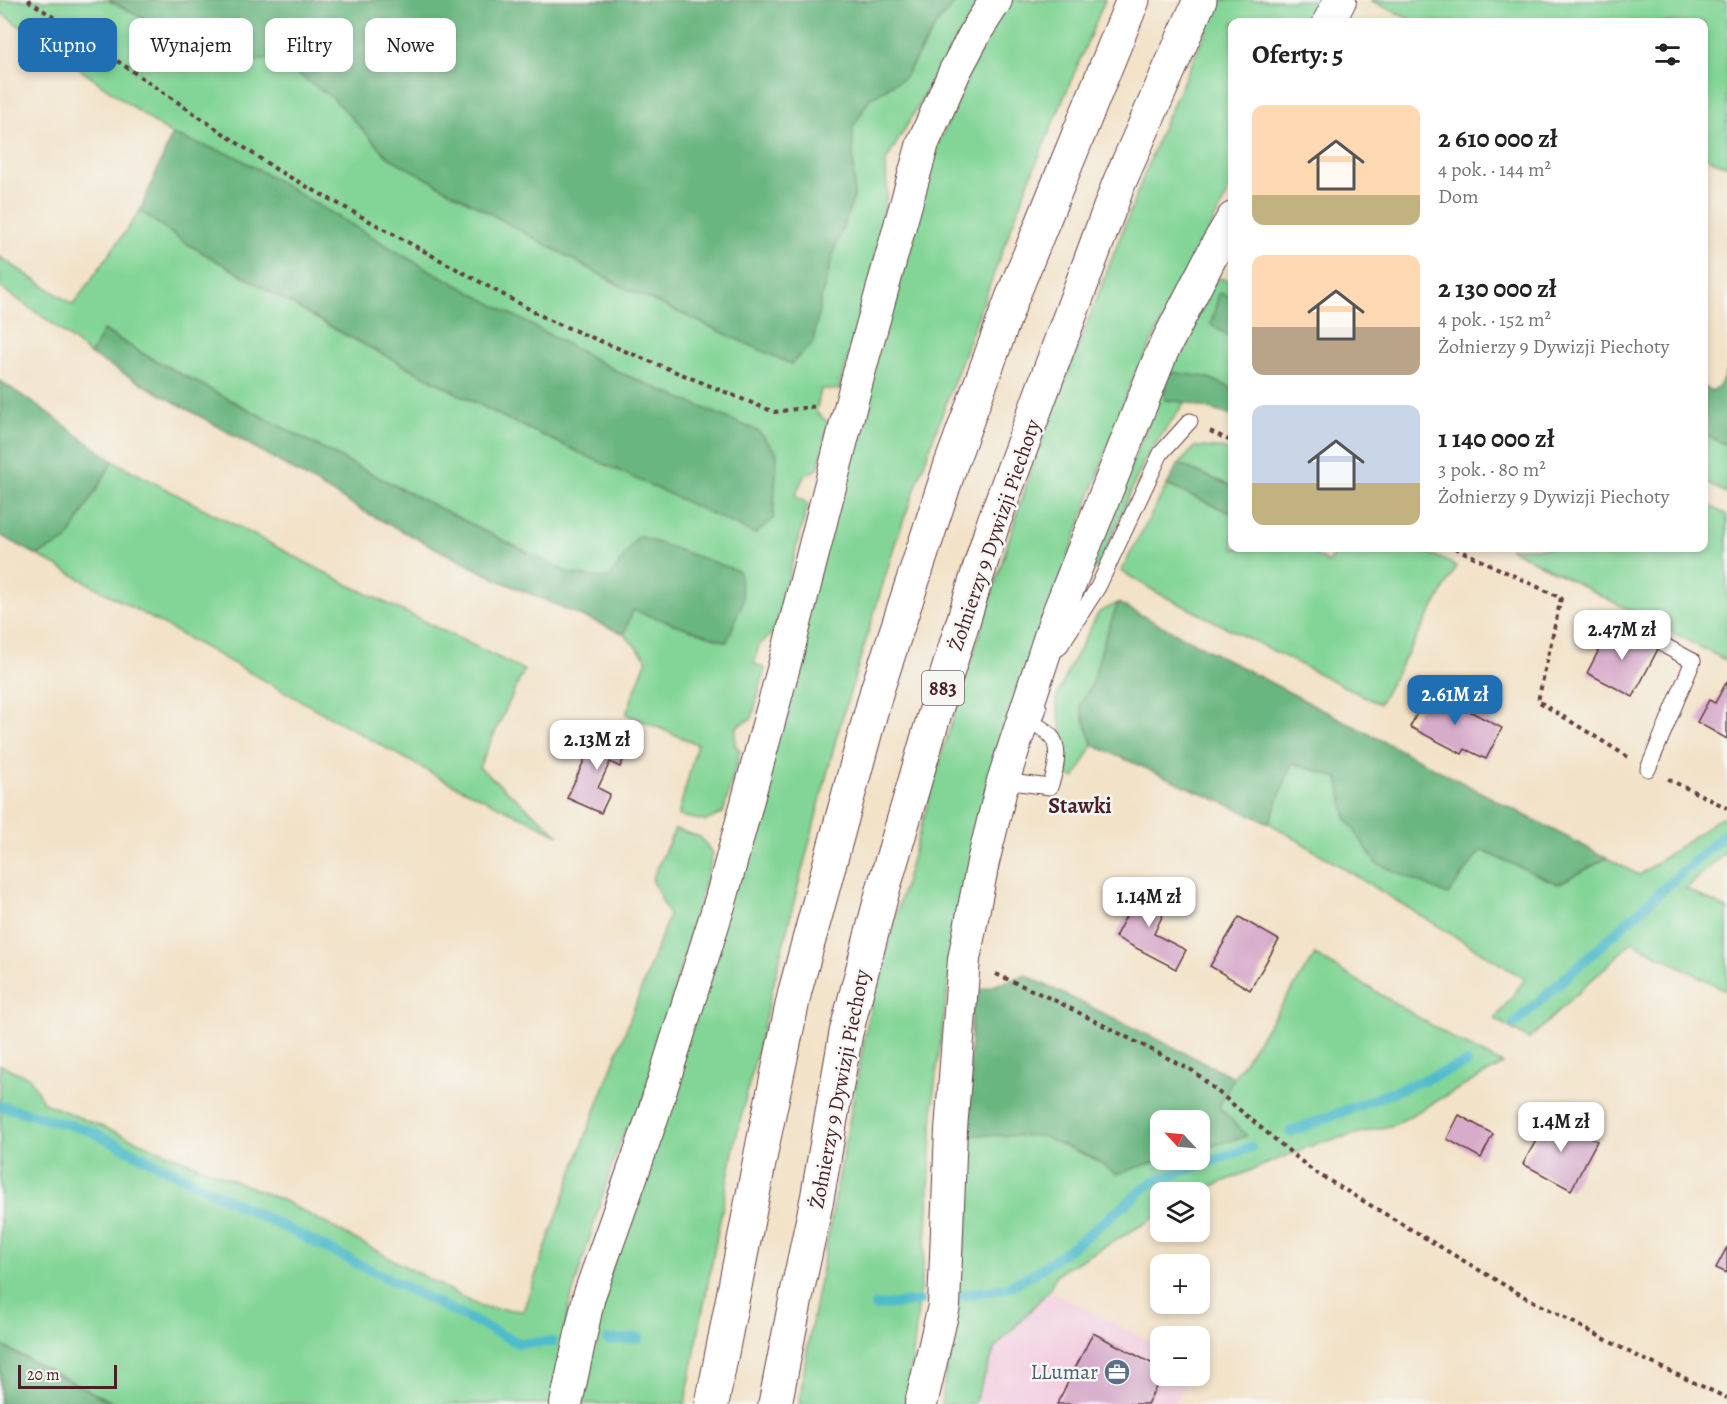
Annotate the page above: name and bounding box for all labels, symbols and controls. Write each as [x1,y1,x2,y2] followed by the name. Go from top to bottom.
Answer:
[18,18,117,72] chip: Kupno
[129,18,253,72] chip: Wynajem
[265,18,353,72] chip: Filtry
[365,18,456,72] chip: Nowe
[1252,37,1343,72] text: Oferty: 5
[1651,38,1684,71] icon: filters
[1438,121,1558,156] text: 2 610 000 zł
[1300,129,1372,201] icon: home
[1438,156,1551,183] text: 4 pok. · 144 m²
[1438,183,1479,210] text: Dom
[1438,271,1557,306] text: 2 130 000 zł
[1300,279,1372,351] icon: home
[1438,306,1551,333] text: 4 pok. · 152 m²
[1438,333,1669,360] text: Żołnierzy 9 Dywizji Piechoty
[941,415,1047,654] street label: Żołnierzy 9 Dywizji Piechoty
[1438,421,1555,456] text: 1 140 000 zł
[1300,429,1372,501] icon: home
[1438,456,1546,483] text: 3 pok. · 80 m²
[1438,483,1669,510] text: Żołnierzy 9 Dywizji Piechoty
[1560,610,1684,661] pin: 2.47M zł
[1588,616,1656,643] text: 2.47M zł
[922,671,964,705] road number: 883
[1393,675,1517,726] pin: 2.61M zł
[1421,681,1489,708] text: 2.61M zł
[535,720,659,771] pin: 2.13M zł
[564,726,630,753] text: 2.13M zł
[1048,791,1112,821] district label: Stawki
[1087,877,1211,928] pin: 1.14M zł
[1117,883,1181,910] text: 1.14M zł
[802,966,876,1211] street label: Żołnierzy 9 Dywizji Piechoty
[1506,1102,1616,1153] pin: 1.4M zł
[1532,1108,1590,1135] text: 1.4M zł
[1150,1110,1210,1170] north arrow
[1150,1110,1210,1386] map controls
[1150,1182,1210,1242] button: layers
[1150,1254,1210,1314] button: +
[1150,1326,1210,1386] button: −
[1102,1357,1132,1387] office icon: LLumar
[1030,1358,1098,1386] place label: LLumar
[18,1362,117,1390] scale bar
[27,1364,60,1386] text: 20 m

